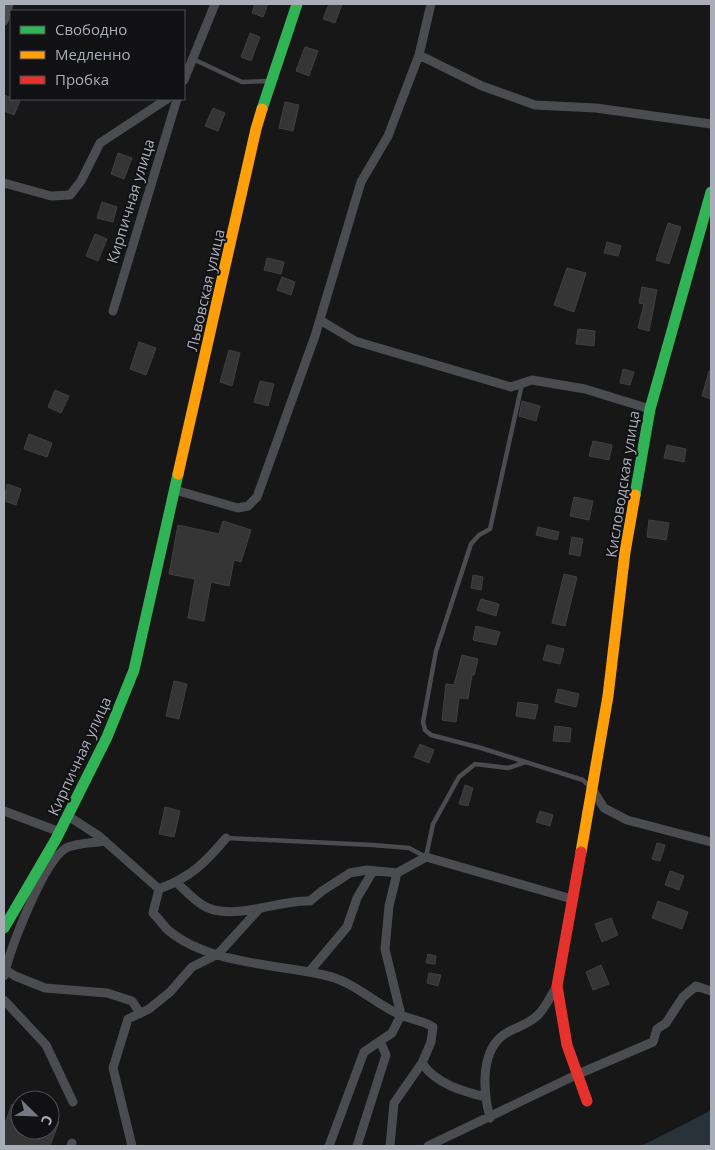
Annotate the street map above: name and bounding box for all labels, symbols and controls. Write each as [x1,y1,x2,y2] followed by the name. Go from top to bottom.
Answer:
[10,10,185,100] legend
[55,19,127,39] text: Свободно
[55,44,131,64] text: Медленно
[55,69,109,89] text: Пробка
[102,136,158,266] street label: Кирпичная улица
[181,227,229,353] street label: Львовская улица
[601,409,643,559] street label: Кисловодская улица
[43,693,115,819] street label: Кирпичная улица
[10,1090,60,1140] north arrow
[37,1112,58,1128] text: С

